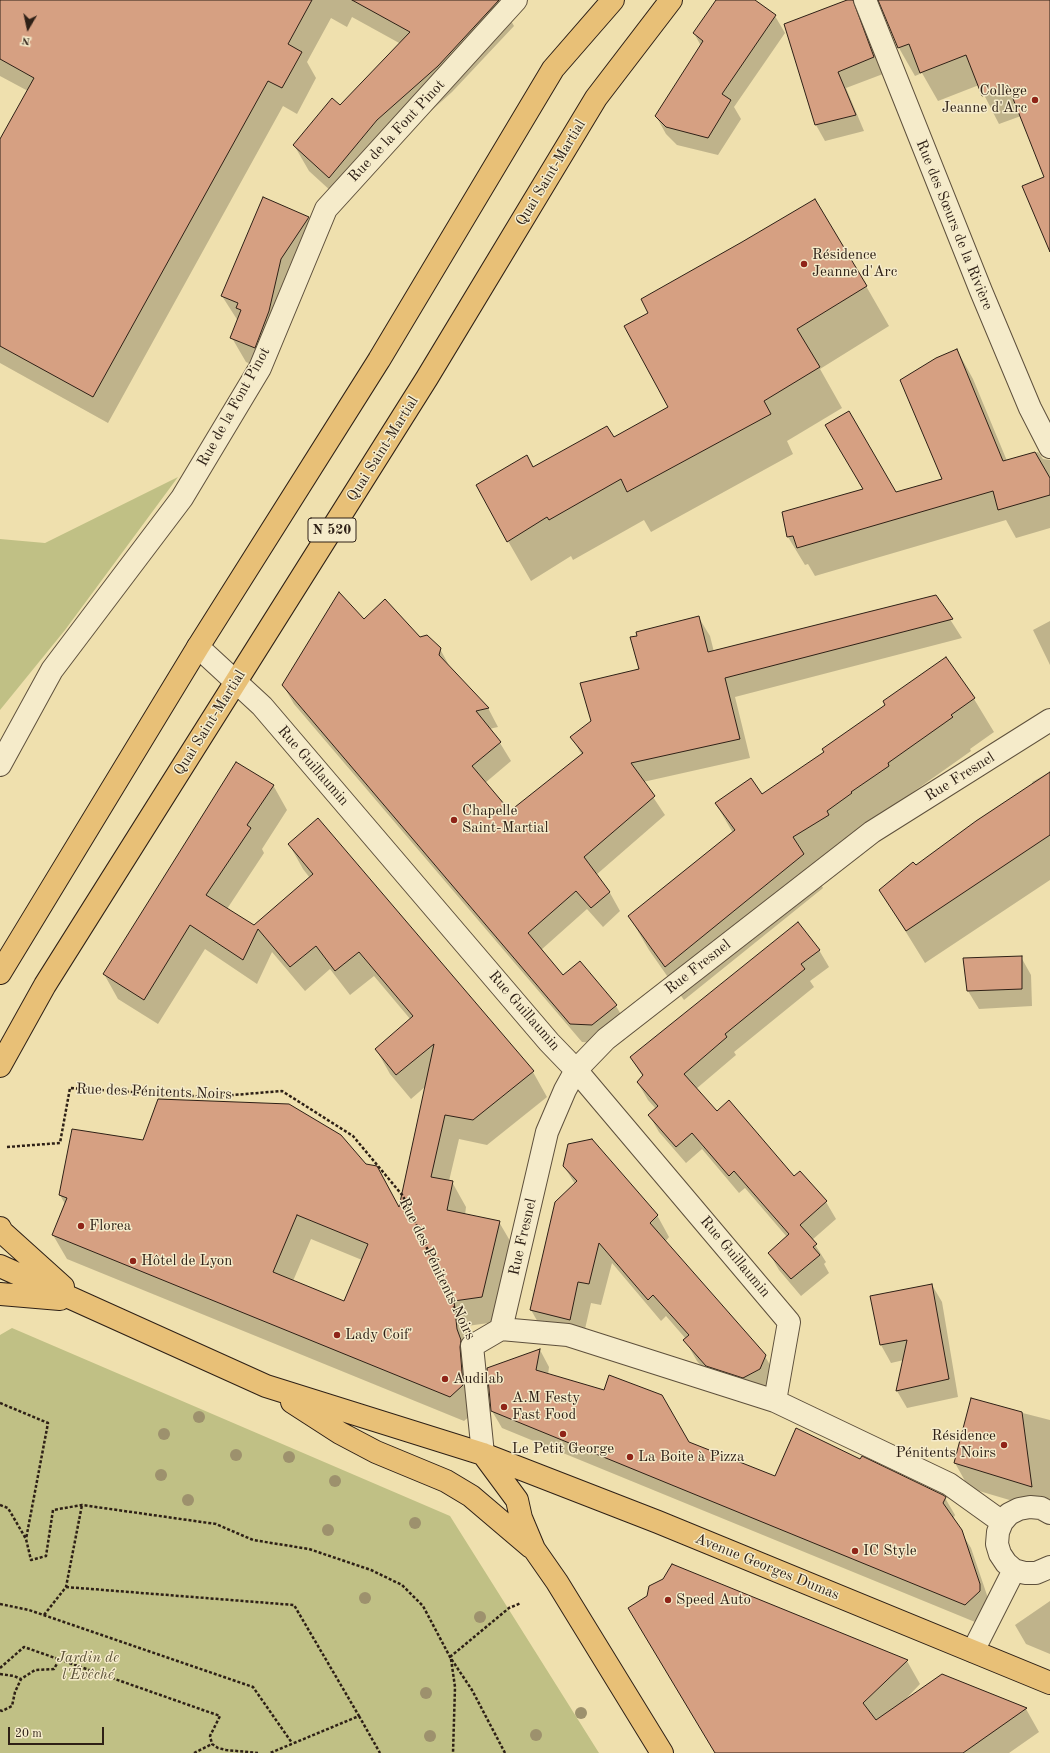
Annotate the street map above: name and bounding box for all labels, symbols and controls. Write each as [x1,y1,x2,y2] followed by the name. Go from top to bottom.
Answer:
[8,8,48,48] north arrow
[21,34,31,46] text: N
[345,76,449,186] street label: Rue de la Font Pinot
[942,82,1027,117] place label: Collège Jeanne d'Arc
[1030,95,1040,105] marker: Collège Jeanne d'Arc
[512,117,590,229] street label: Quai Saint-Martial
[912,137,996,313] street label: Rue des Sœurs de la Rivière
[812,246,897,281] place label: Résidence Jeanne d'Arc
[799,259,809,269] marker: Résidence Jeanne d'Arc
[194,344,274,470] street label: Rue de la Font Pinot
[343,393,423,505] street label: Quai Saint-Martial
[308,518,356,542] road number: N 520
[170,667,250,779] street label: Quai Saint-Martial
[273,722,353,810] street label: Rue Guillaumin
[922,749,998,805] street label: Rue Fresnel
[462,802,549,837] place label: Chapelle Saint-Martial
[449,815,459,825] marker: Chapelle Saint-Martial
[661,936,735,998] street label: Rue Fresnel
[484,967,564,1055] street label: Rue Guillaumin
[76,1080,232,1104] street label: Rue des Pénitents Noirs
[395,1195,479,1343] street label: Rue des Pénitents Noirs
[505,1197,541,1277] street label: Rue Fresnel
[696,1213,774,1301] street label: Rue Guillaumin
[89,1217,131,1235] place label: Florea
[76,1221,86,1231] marker: Florea
[141,1252,232,1270] place label: Hôtel de Lyon
[128,1256,138,1266] marker: Hôtel de Lyon
[345,1326,413,1344] place label: Lady Coif'
[332,1330,342,1340] marker: Lady Coif'
[453,1370,503,1388] place label: Audilab
[440,1374,450,1384] marker: Audilab
[512,1389,580,1424] place label: A.M Festy Fast Food
[499,1402,509,1412] marker: A.M Festy Fast Food
[896,1427,996,1462] place label: Résidence Pénitents Noirs
[558,1429,568,1439] marker: Le Petit George
[512,1440,614,1458] place label: Le Petit George
[999,1440,1009,1450] marker: Résidence Pénitents Noirs
[638,1448,744,1466] place label: La Boite à Pizza
[625,1452,635,1462] marker: La Boite à Pizza
[692,1530,842,1604] street label: Avenue Georges Dumas
[863,1542,917,1560] place label: IC Style
[850,1546,860,1556] marker: IC Style
[676,1591,751,1609] place label: Speed Auto
[663,1595,673,1605] marker: Speed Auto
[57,1649,119,1684] park label: Jardin de l'Évêché
[10,1719,106,1745] scale bar
[15,1728,42,1740] text: 20 m

